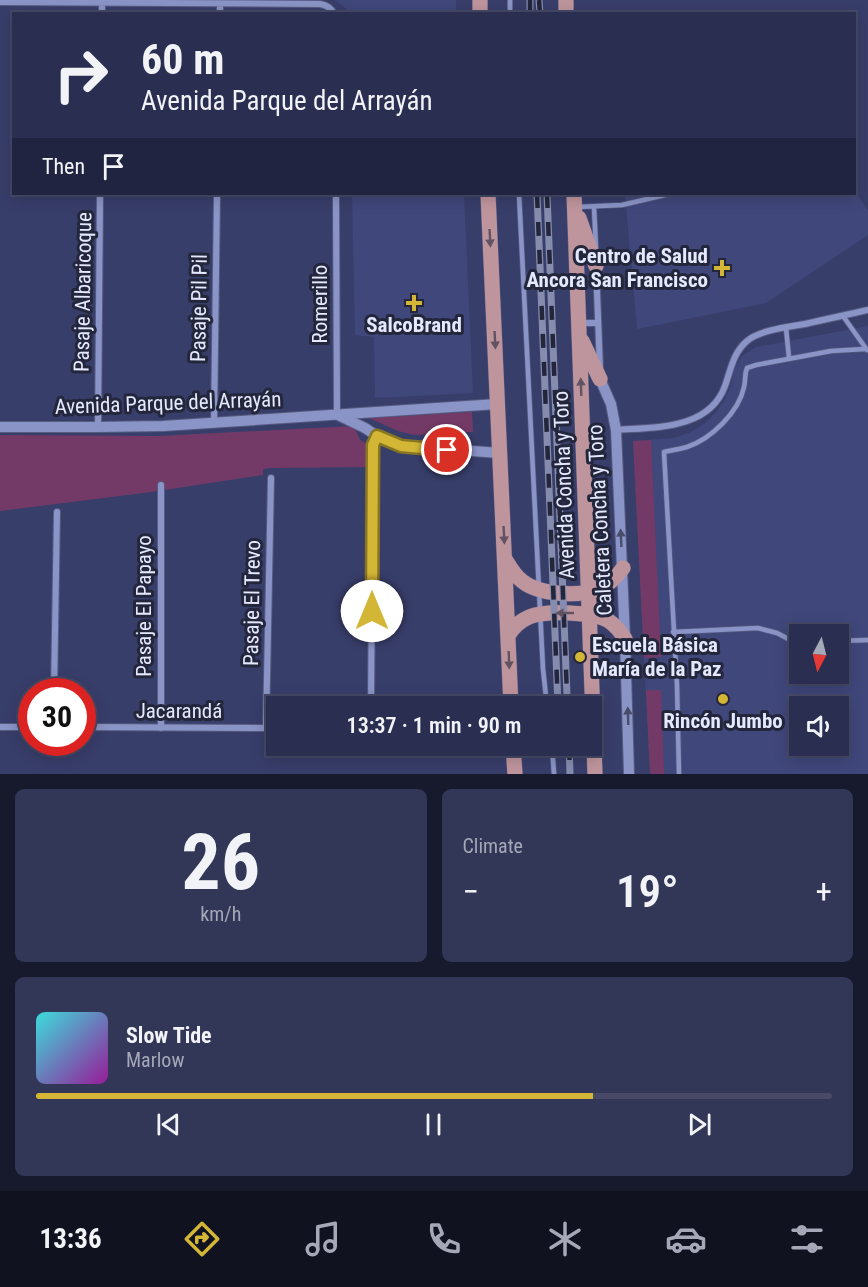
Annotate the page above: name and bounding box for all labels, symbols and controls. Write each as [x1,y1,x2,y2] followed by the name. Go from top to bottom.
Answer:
[141,35,224,84] text: 60 m
[42,36,120,114] icon: right
[141,85,433,117] text: Avenida Parque del Arrayán
[97,150,130,183] icon: arrive
[42,154,85,179] text: Then
[70,212,96,372] street label: Pasaje Albaricoque
[486,228,495,247] one-way arrow
[527,244,708,292] place label: Centro de Salud Ancora San Francisco
[186,254,212,362] street label: Pasaje Pil Pil
[713,259,731,277] marker: Centro de Salud Ancora San Francisco
[308,265,332,343] street label: Romerillo
[407,296,421,310] marker: SalcoBrand
[366,313,462,337] place label: SalcoBrand
[490,330,499,349] one-way arrow
[576,377,585,396] one-way arrow
[54,387,282,419] street label: Avenida Parque del Arrayán
[549,391,579,579] street label: Avenida Concha y Toro
[421,424,472,475] pin
[583,424,617,616] street label: Caletera Concha y Toro
[430,433,463,466] icon: arrive
[499,525,508,544] one-way arrow
[617,529,626,548] one-way arrow
[132,535,156,677] street label: Pasaje El Papayo
[239,540,265,666] street label: Pasaje El Trevo
[340,579,404,643] position arrow
[555,609,574,618] one-way arrow
[789,624,849,684] north arrow
[789,624,849,756] map controls
[592,633,722,681] place label: Escuela Básica María de la Paz
[505,650,514,669] one-way arrow
[573,650,587,664] marker: Escuela Básica María de la Paz
[18,678,96,756] speed limit sign: 30
[716,692,730,706] marker: Rincón Jumbo
[789,696,849,756] button: sound
[136,699,222,723] street label: Jacarandá
[623,706,632,725] one-way arrow
[663,709,783,733] place label: Rincón Jumbo
[347,713,521,738] text: 13:37 · 1 min · 90 m
[181,817,260,908] text: 26
[463,834,523,858] text: Climate
[616,865,679,918] text: 19°
[463,872,479,911] text: −
[816,872,832,911] text: +
[200,902,241,926] text: km/h
[126,1023,212,1048] text: Slow Tide
[126,1048,184,1072] text: Marlow
[152,1108,185,1141] icon: previous
[417,1108,450,1141] icon: pause
[683,1108,716,1141] icon: next
[181,1218,223,1260] icon: directions
[302,1218,344,1260] icon: music
[423,1218,465,1260] icon: phone
[544,1218,586,1260] icon: climate
[665,1218,707,1260] icon: car
[786,1218,828,1260] icon: filters
[40,1223,102,1255] text: 13:36

